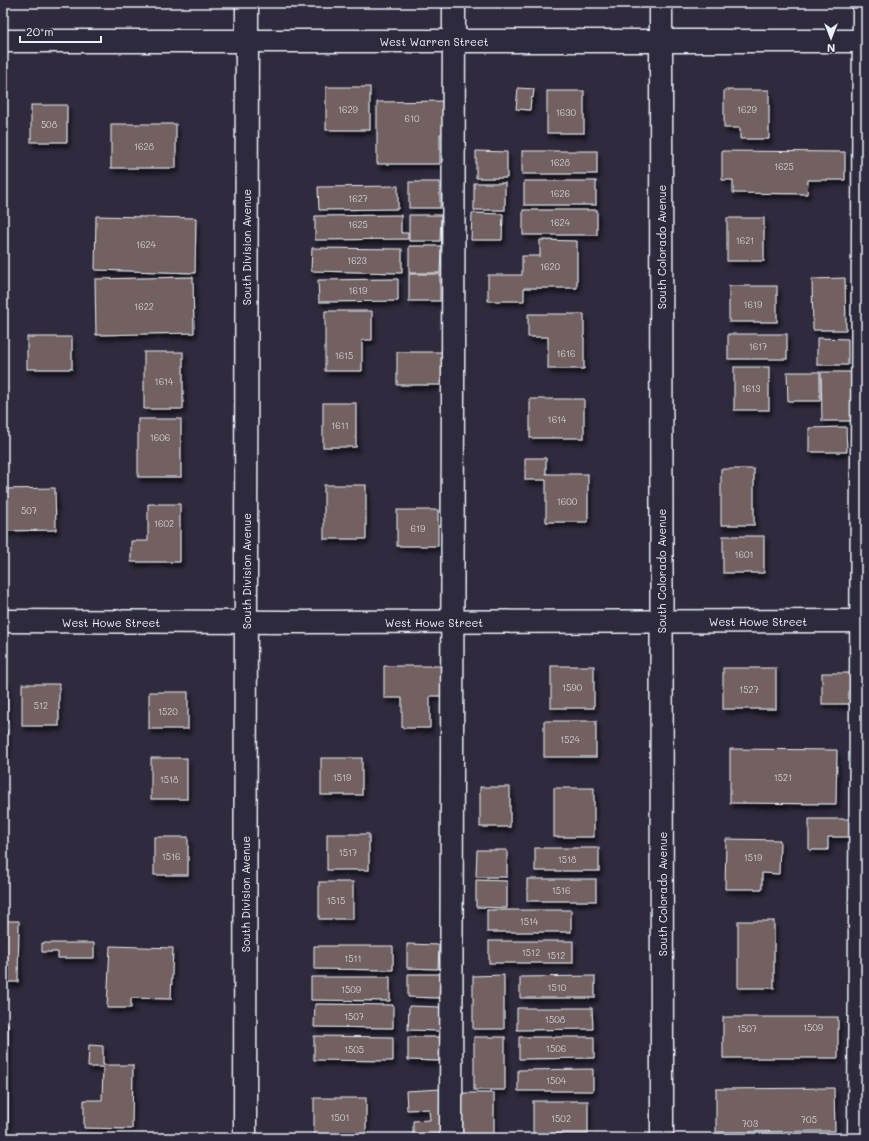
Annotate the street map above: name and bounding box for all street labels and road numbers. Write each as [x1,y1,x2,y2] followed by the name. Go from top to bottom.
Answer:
[379,34,489,49] street label: West Warren Street
[654,185,669,309] street label: South Colorado Avenue
[239,189,254,305] street label: South Division Avenue
[654,509,669,633] street label: South Colorado Avenue
[239,513,254,629] street label: South Division Avenue
[709,614,807,629] street label: West Howe Street
[62,615,160,630] street label: West Howe Street
[385,615,483,630] street label: West Howe Street
[655,832,670,956] street label: South Colorado Avenue
[238,836,253,952] street label: South Division Avenue

